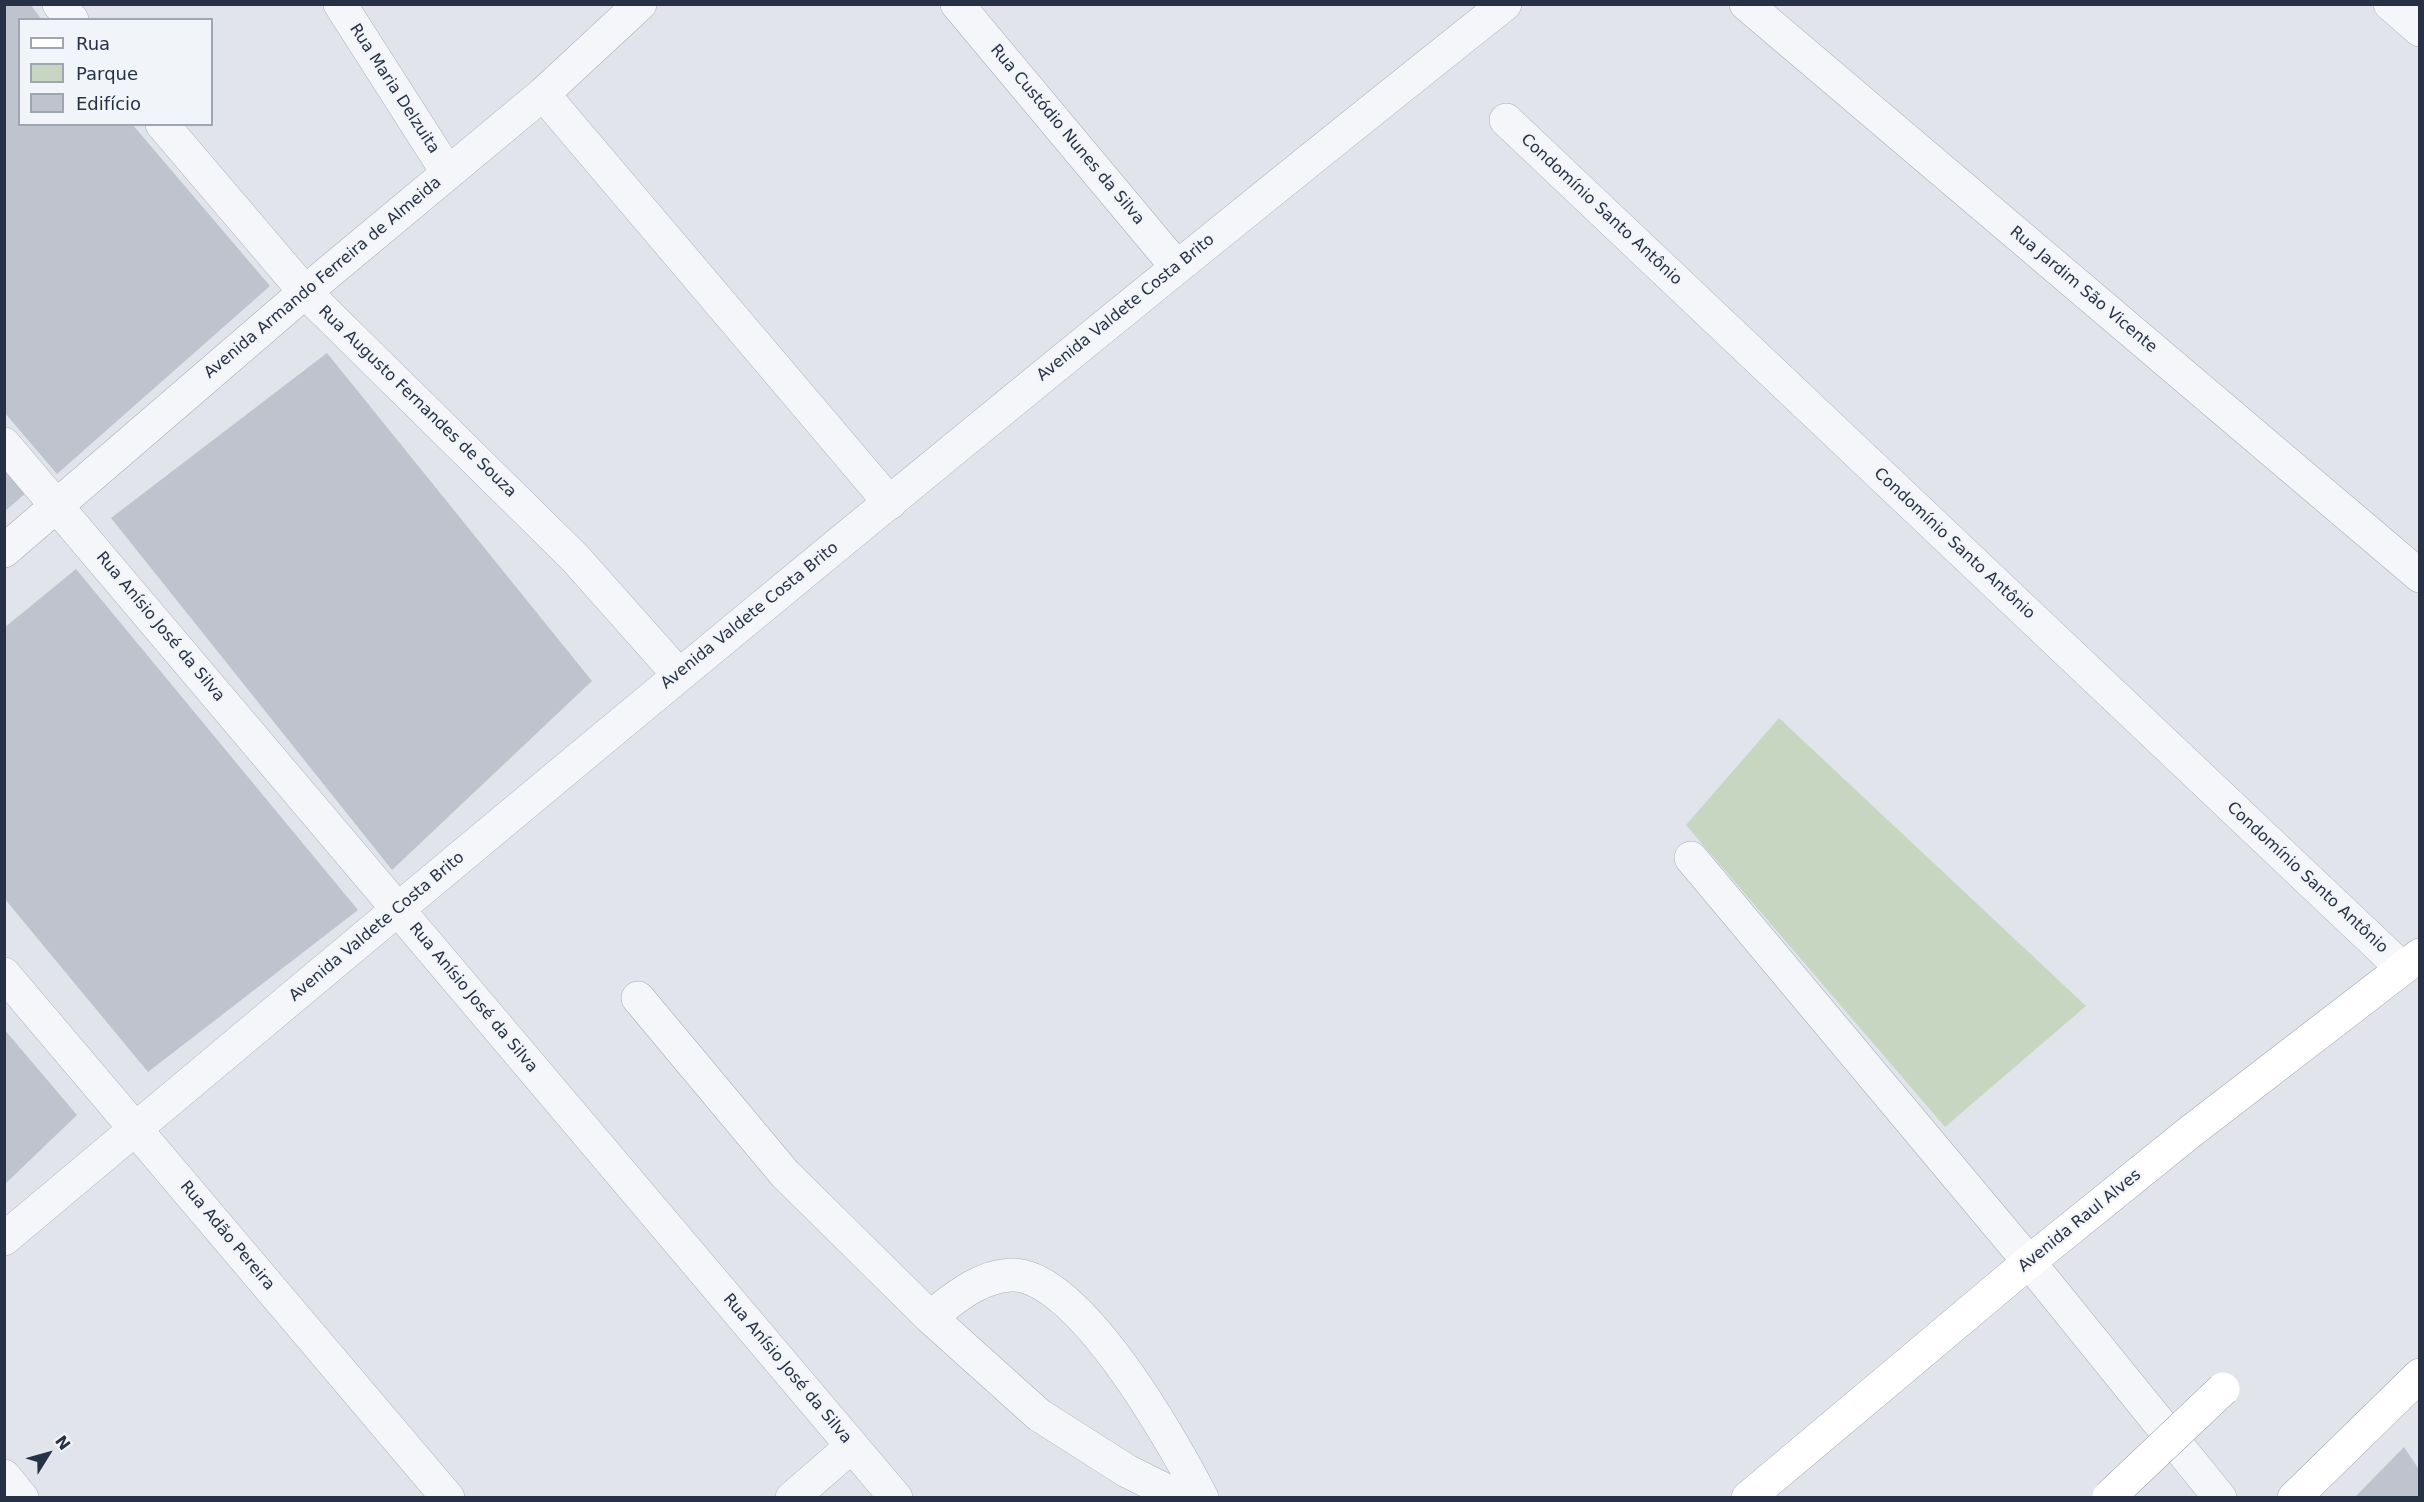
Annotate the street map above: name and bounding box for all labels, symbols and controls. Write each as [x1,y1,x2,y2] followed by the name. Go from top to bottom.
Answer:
[18,18,213,126] legend
[345,21,443,157] street label: Rua Maria Delzuita
[76,33,110,54] text: Rua
[986,41,1148,229] street label: Rua Custódio Nunes da Silva
[76,63,138,84] text: Parque
[76,93,141,114] text: Edifício
[1516,130,1686,290] street label: Condomínio Santo Antônio
[201,173,445,383] street label: Avenida Armando Ferreira de Almeida
[2005,223,2161,357] street label: Rua Jardim São Vicente
[1033,230,1219,386] street label: Avenida Valdete Costa Brito
[314,302,520,502] street label: Rua Augusto Fernandes de Souza
[1869,464,2039,624] street label: Condomínio Santo Antônio
[657,538,843,694] street label: Avenida Valdete Costa Brito
[92,548,228,706] street label: Rua Anísio José da Silva
[2222,798,2392,958] street label: Condomínio Santo Antônio
[286,848,468,1006] street label: Avenida Valdete Costa Brito
[405,919,541,1077] street label: Rua Anísio José da Silva
[2015,1166,2145,1276] street label: Avenida Raul Alves
[176,1177,278,1295] street label: Rua Adão Pereira
[719,1290,855,1448] street label: Rua Anísio José da Silva
[18,1424,78,1484] north arrow
[51,1432,74,1454] text: N

